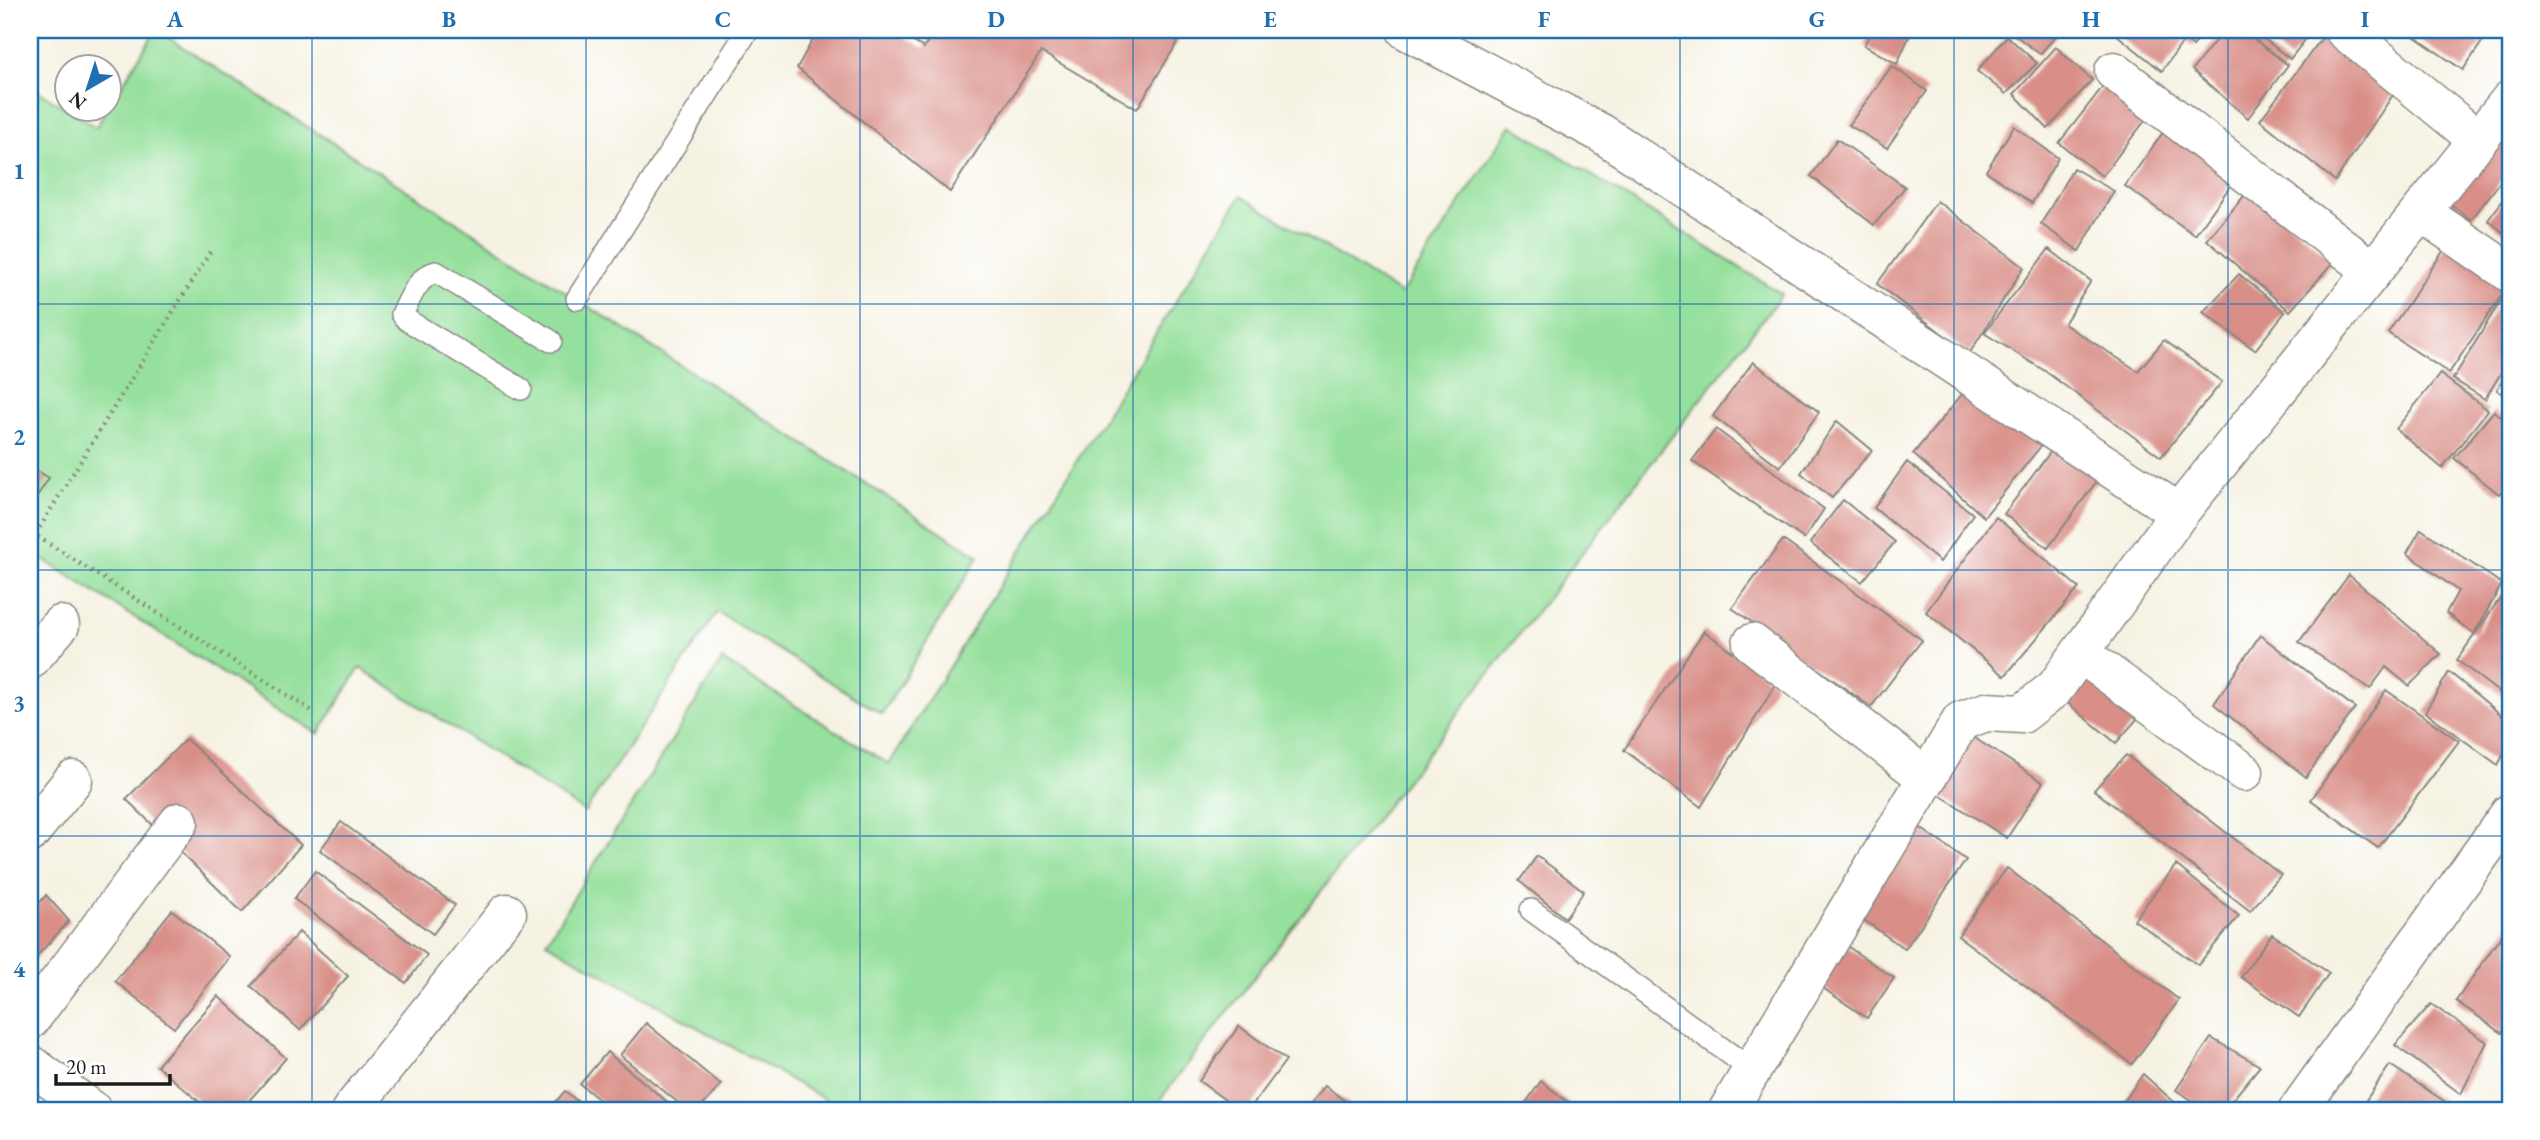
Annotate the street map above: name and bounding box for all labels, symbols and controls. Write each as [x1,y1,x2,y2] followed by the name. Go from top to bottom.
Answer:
[166,4,184,34] text: A
[442,4,456,34] text: B
[715,4,731,34] text: C
[987,4,1005,34] text: D
[1263,4,1277,34] text: E
[1538,4,1551,34] text: F
[1809,4,1825,34] text: G
[2082,4,2100,34] text: H
[2361,4,2369,34] text: I
[52,52,122,122] north arrow
[63,86,91,115] text: N
[13,156,25,186] text: 1
[13,422,25,452] text: 2
[13,688,25,718] text: 3
[13,954,26,984] text: 4
[56,1042,170,1086] scale bar
[66,1053,107,1080] text: 20 m

